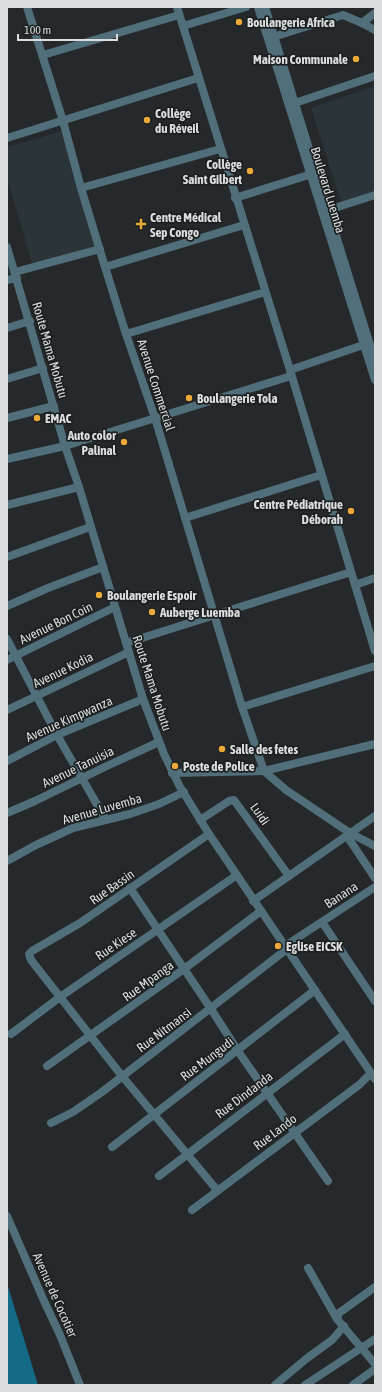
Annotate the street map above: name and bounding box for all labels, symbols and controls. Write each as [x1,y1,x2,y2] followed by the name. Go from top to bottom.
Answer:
[247,15,335,30] place label: Boulangerie Africa
[18,16,117,42] scale bar
[234,17,244,27] marker: Boulangerie Africa
[24,23,51,37] text: 100 m
[253,52,348,67] place label: Maison Communale
[351,54,361,64] marker: Maison Communale
[155,106,200,136] place label: Collège du Réveil
[142,115,152,125] marker: Collège du Réveil
[308,145,348,235] street label: Boulevard Luemba
[183,157,242,187] place label: Collège Saint Gilbert
[245,166,255,176] marker: Collège Saint Gilbert
[150,210,222,240] place label: Centre Médical Sep Congo
[135,218,147,230] marker: Centre Médical Sep Congo
[29,300,71,400] street label: Route Mama Mobutu
[134,337,178,433] street label: Avenue Commercial
[197,391,278,406] place label: Boulangerie Tola
[184,393,194,403] marker: Boulangerie Tola
[45,411,72,426] place label: EMAC
[32,413,42,423] marker: EMAC
[67,428,117,458] place label: Auto color Palinal
[119,437,129,447] marker: Auto color Palinal
[253,497,343,527] place label: Centre Pédiatrique Déborah
[346,506,356,516] marker: Centre Pédiatrique Déborah
[107,588,197,603] place label: Boulangerie Espoir
[94,590,104,600] marker: Boulangerie Espoir
[17,599,95,647] street label: Avenue Bon Coin
[159,605,240,620] place label: Auberge Luemba
[147,607,157,617] marker: Auberge Luemba
[130,633,174,733] street label: Route Mama Mobutu
[30,649,96,691] street label: Avenue Kodia
[23,693,115,745] street label: Avenue Kimpwanza
[230,742,298,757] place label: Salle des fetes
[40,743,116,791] street label: Avenue Tanuisia
[217,744,227,754] marker: Salle des fetes
[183,759,255,774] place label: Poste de Police
[170,761,180,771] marker: Poste de Police
[61,791,143,827] street label: Avenue Luvemba
[247,800,273,828] street label: Luidi
[87,866,137,908] street label: Rue Bassin
[321,879,361,911] street label: Banana
[93,925,139,963] street label: Rue Kiese
[286,939,343,954] place label: Eglise EICSK
[273,941,283,951] marker: Eglise EICSK
[120,958,176,1004] street label: Rue Mpanga
[134,1005,194,1055] street label: Rue Nitmansi
[177,1034,237,1084] street label: Rue Mungudi
[212,1069,276,1121] street label: Rue Dindanda
[250,1111,300,1153] street label: Rue Lando
[30,1250,80,1340] street label: Avenue de Cocotier

